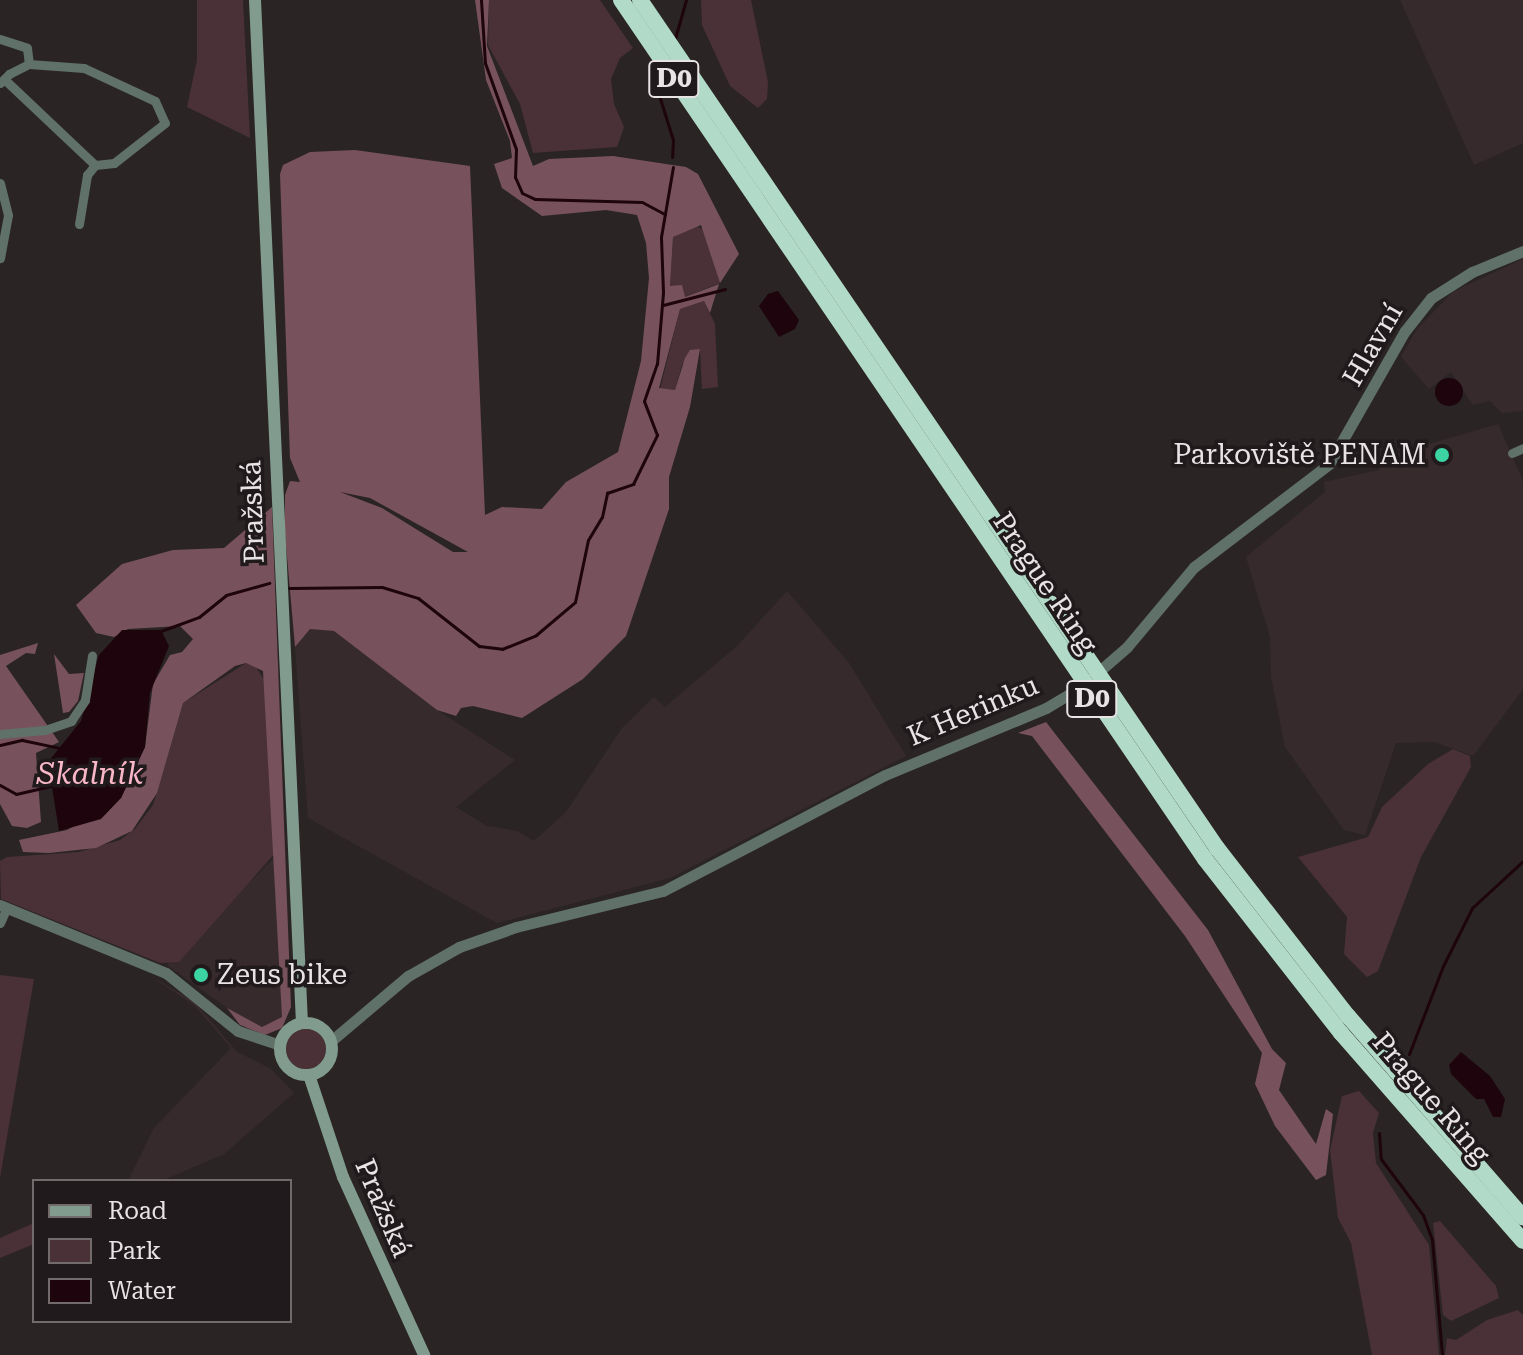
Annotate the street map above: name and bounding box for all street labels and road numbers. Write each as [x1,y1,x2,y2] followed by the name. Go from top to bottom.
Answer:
[648,57,700,101] road number: D0
[1336,298,1410,392] street label: Hlavní
[234,460,272,564] street label: Pražská
[986,506,1104,660] street label: Prague Ring
[903,668,1043,754] street label: K Herinku
[1066,677,1118,721] road number: D0
[1365,1026,1497,1170] street label: Prague Ring
[347,1154,419,1262] street label: Pražská

